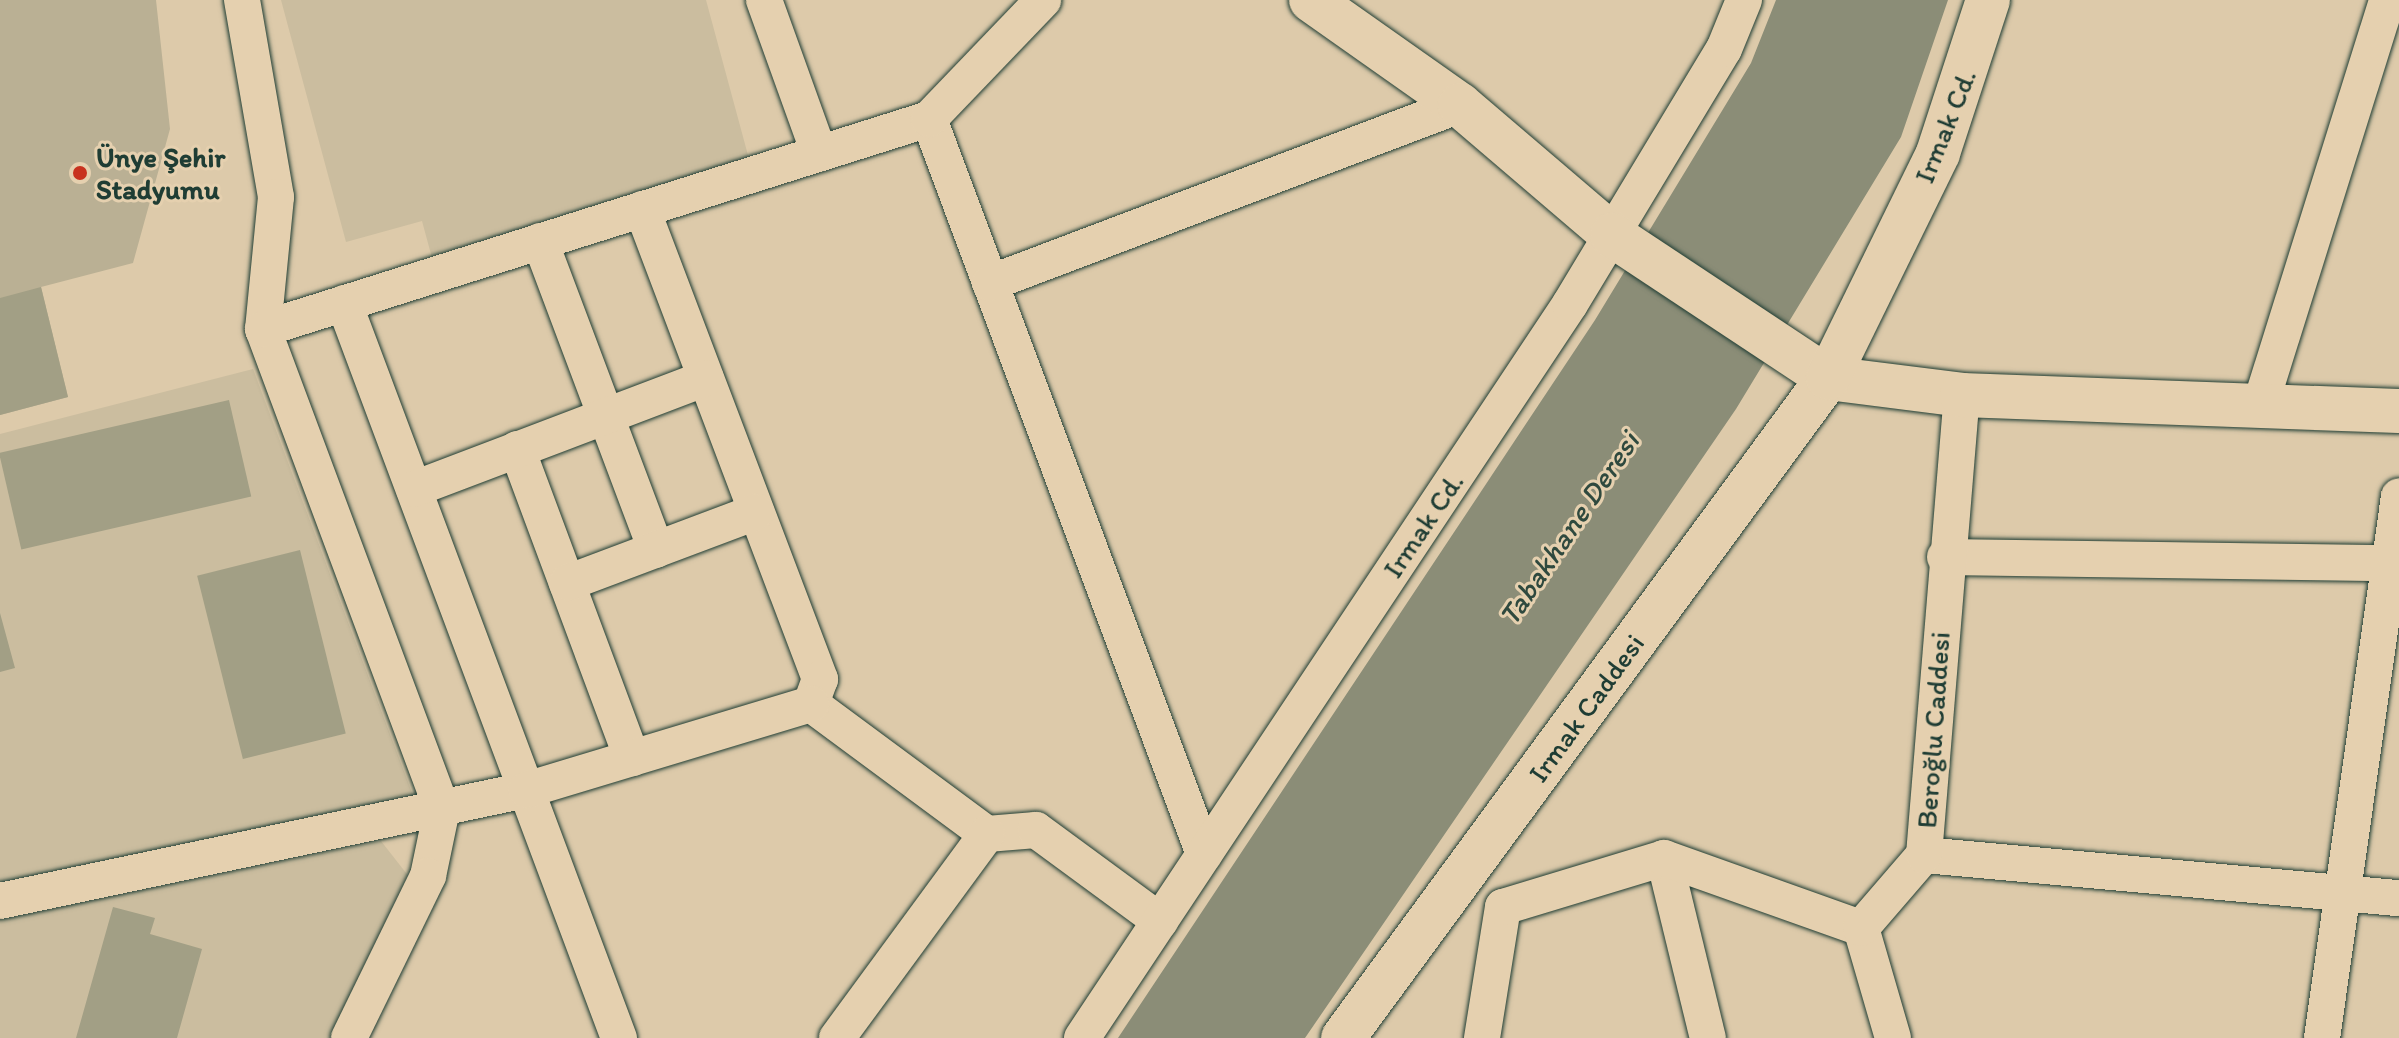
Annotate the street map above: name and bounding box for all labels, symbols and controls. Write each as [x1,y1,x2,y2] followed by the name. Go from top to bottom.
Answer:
[1907,64,1983,188] street label: Irmak Cd.
[96,140,225,206] place label: Ünye Şehir Stadyumu
[71,164,89,182] marker: Ünye Şehir Stadyumu
[1491,425,1647,633] water label: Tabakhane Deresi
[1376,466,1470,584] street label: Irmak Cd.
[1521,627,1651,789] street label: Irmak Caddesi
[1909,631,1957,829] street label: Beroğlu Caddesi

